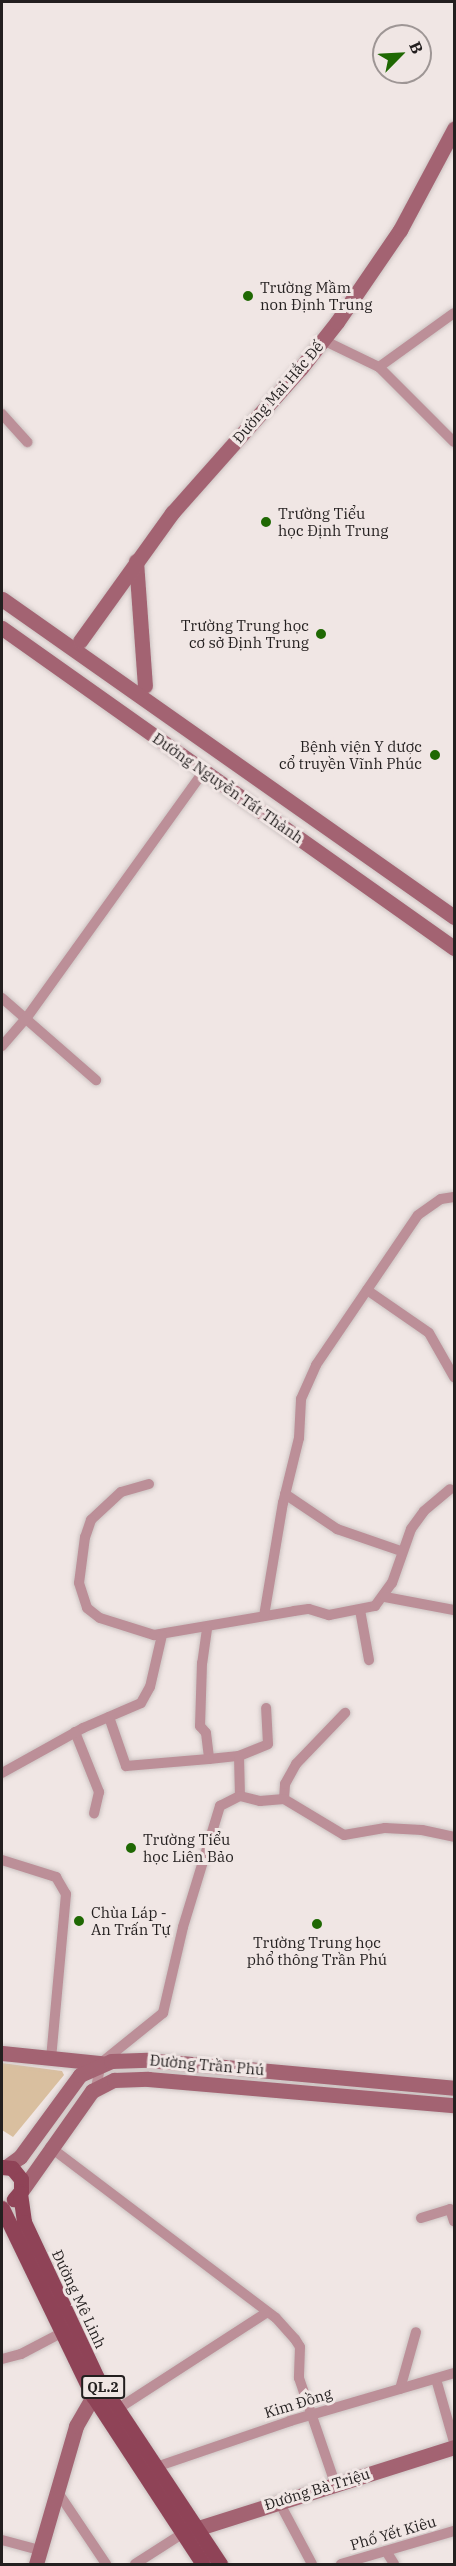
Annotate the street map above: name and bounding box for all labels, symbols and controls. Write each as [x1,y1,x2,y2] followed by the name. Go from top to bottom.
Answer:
[372,24,432,84] north arrow
[405,38,428,57] text: B
[260,278,372,313] place label: Trường Mầm non Định Trung
[241,289,255,303] marker: Trường Mầm non Định Trung
[229,337,327,447] street label: Đường Mai Hắc Đế
[278,504,388,539] place label: Trường Tiểu học Định Trung
[259,515,273,529] marker: Trường Tiểu học Định Trung
[181,616,309,651] place label: Trường Trung học cơ sở Định Trung
[314,627,328,641] marker: Trường Trung học cơ sở Định Trung
[149,729,307,847] street label: Đường Nguyễn Tất Thành
[279,737,422,772] place label: Bệnh viện Y dược cổ truyền Vĩnh Phúc
[426,746,444,764] marker: Bệnh viện Y dược cổ truyền Vĩnh Phúc
[143,1830,234,1865] place label: Trường Tiểu học Liên Bảo
[124,1841,138,1855] marker: Trường Tiểu học Liên Bảo
[91,1903,171,1938] place label: Chùa Láp - An Trấn Tự
[72,1914,86,1928] marker: Chùa Láp - An Trấn Tự
[310,1917,324,1931] marker: Trường Trung học phổ thông Trần Phú
[247,1933,387,1968] place label: Trường Trung học phổ thông Trần Phú
[149,2051,265,2079] street label: Đường Trần Phú
[48,2247,110,2351] street label: Đường Mê Linh
[80,2376,126,2398] road number: QL.2
[262,2384,334,2422] street label: Kim Đồng
[262,2464,372,2514] street label: Đường Bà Triệu
[348,2512,438,2554] street label: Phố Yết Kiêu

